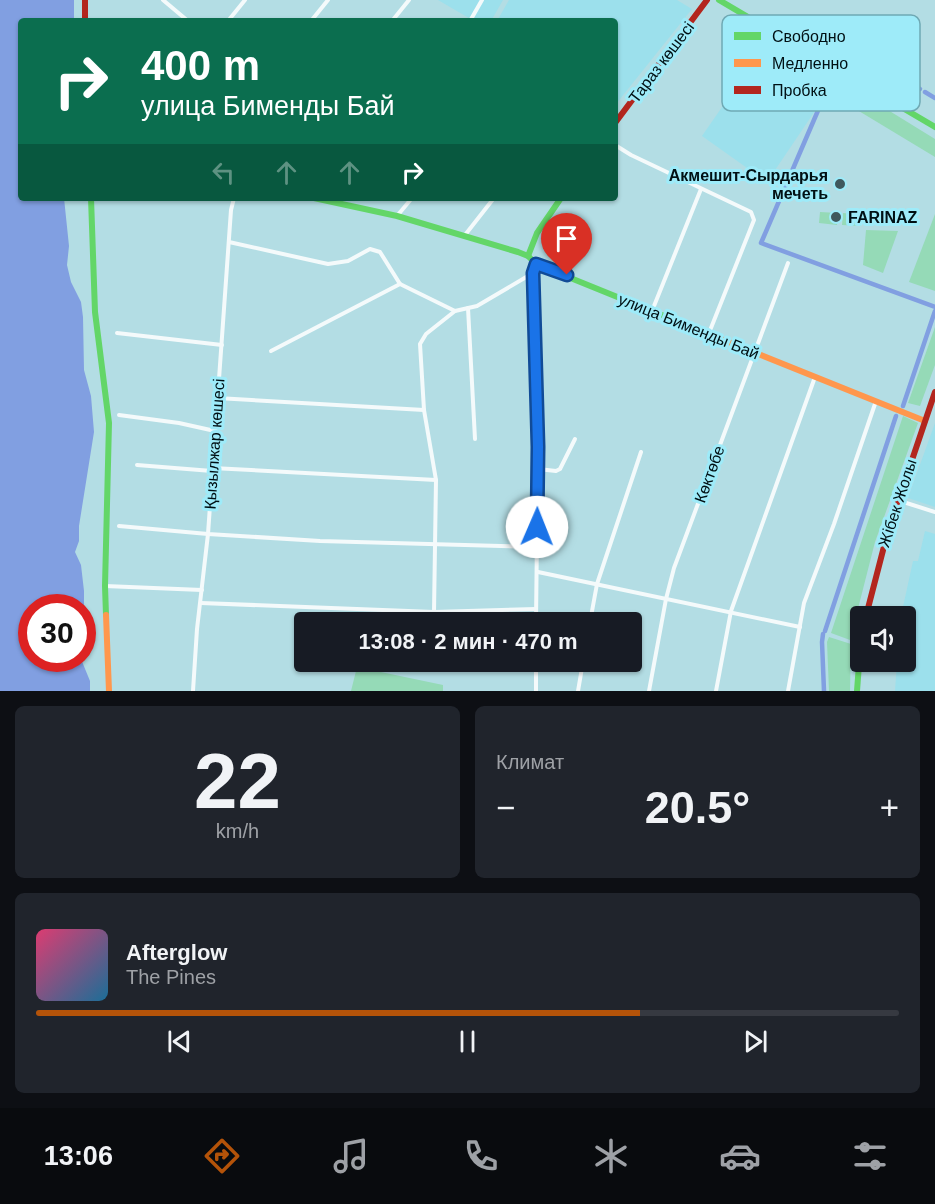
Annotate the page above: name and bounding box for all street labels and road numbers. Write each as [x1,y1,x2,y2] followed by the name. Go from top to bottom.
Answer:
[626,19,697,106] street label: Тараз көшесі
[616,290,762,362] street label: улица Бименды Бай
[201,378,228,510] street label: Қызылжар көшесі
[691,443,728,505] street label: Көктөбе
[875,457,920,549] street label: Жібек Жолы

